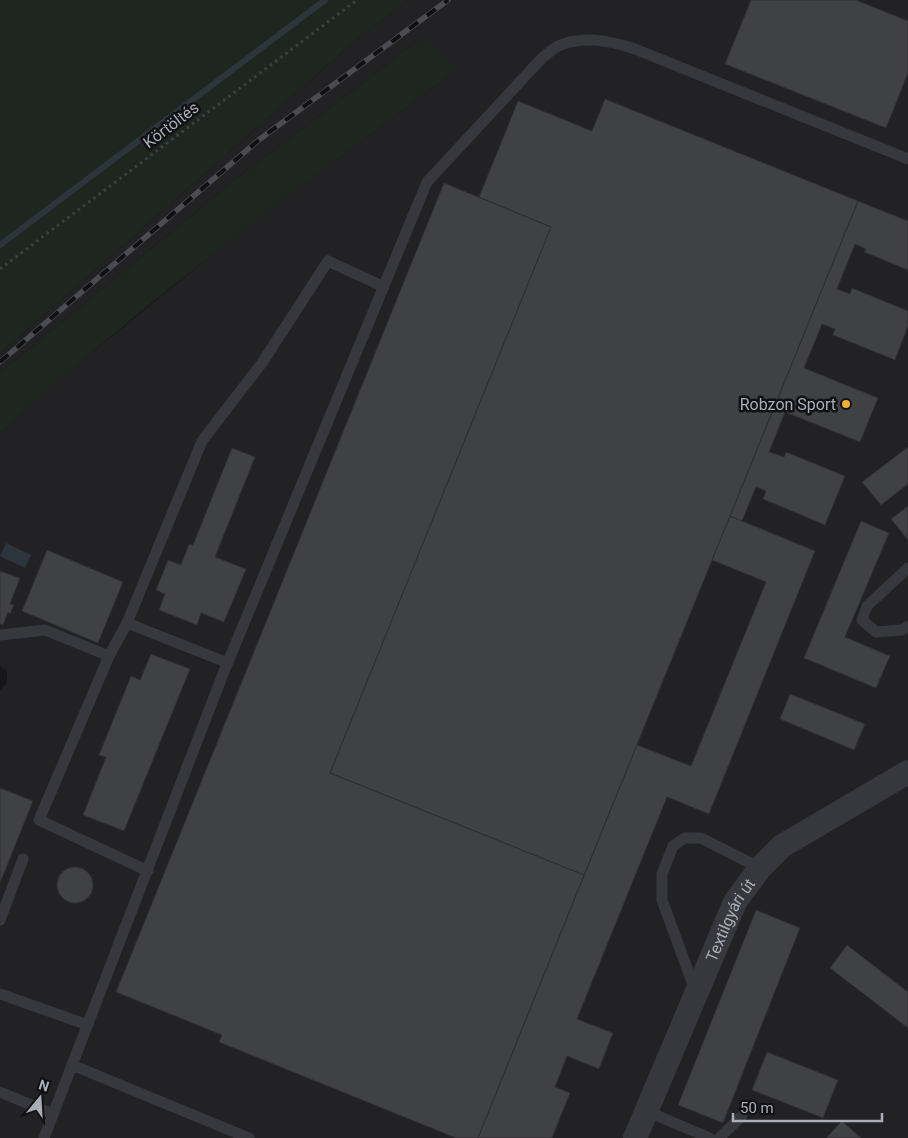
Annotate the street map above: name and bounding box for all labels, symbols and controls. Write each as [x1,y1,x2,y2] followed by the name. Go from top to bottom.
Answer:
[139,98,203,152] street label: Körtöltés
[740,395,836,414] place label: Robzon Sport
[840,398,852,410] marker: Robzon Sport
[701,875,759,964] street label: Textilgyári út
[15,1073,65,1123] north arrow
[37,1076,51,1095] text: N
[733,1090,882,1122] scale bar
[740,1099,774,1117] text: 50 m

